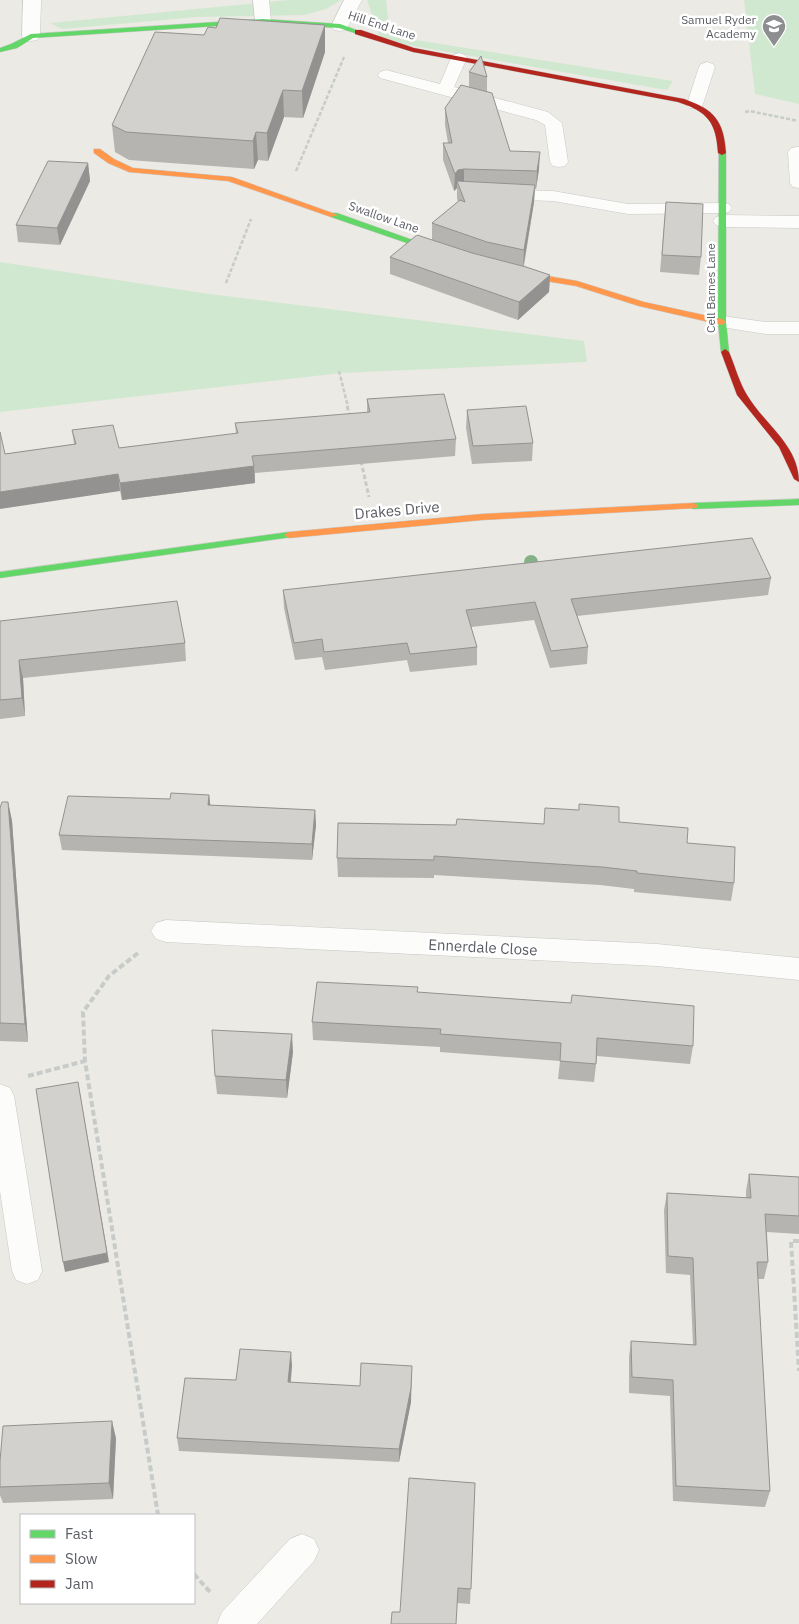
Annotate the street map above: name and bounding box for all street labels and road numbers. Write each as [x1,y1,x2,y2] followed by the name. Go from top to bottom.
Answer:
[346,7,418,43] street label: Hill End Lane
[347,198,422,236] street label: Swallow Lane
[703,243,718,333] street label: Cell Barnes Lane
[354,497,440,523] street label: Drakes Drive
[428,935,538,959] street label: Ennerdale Close

